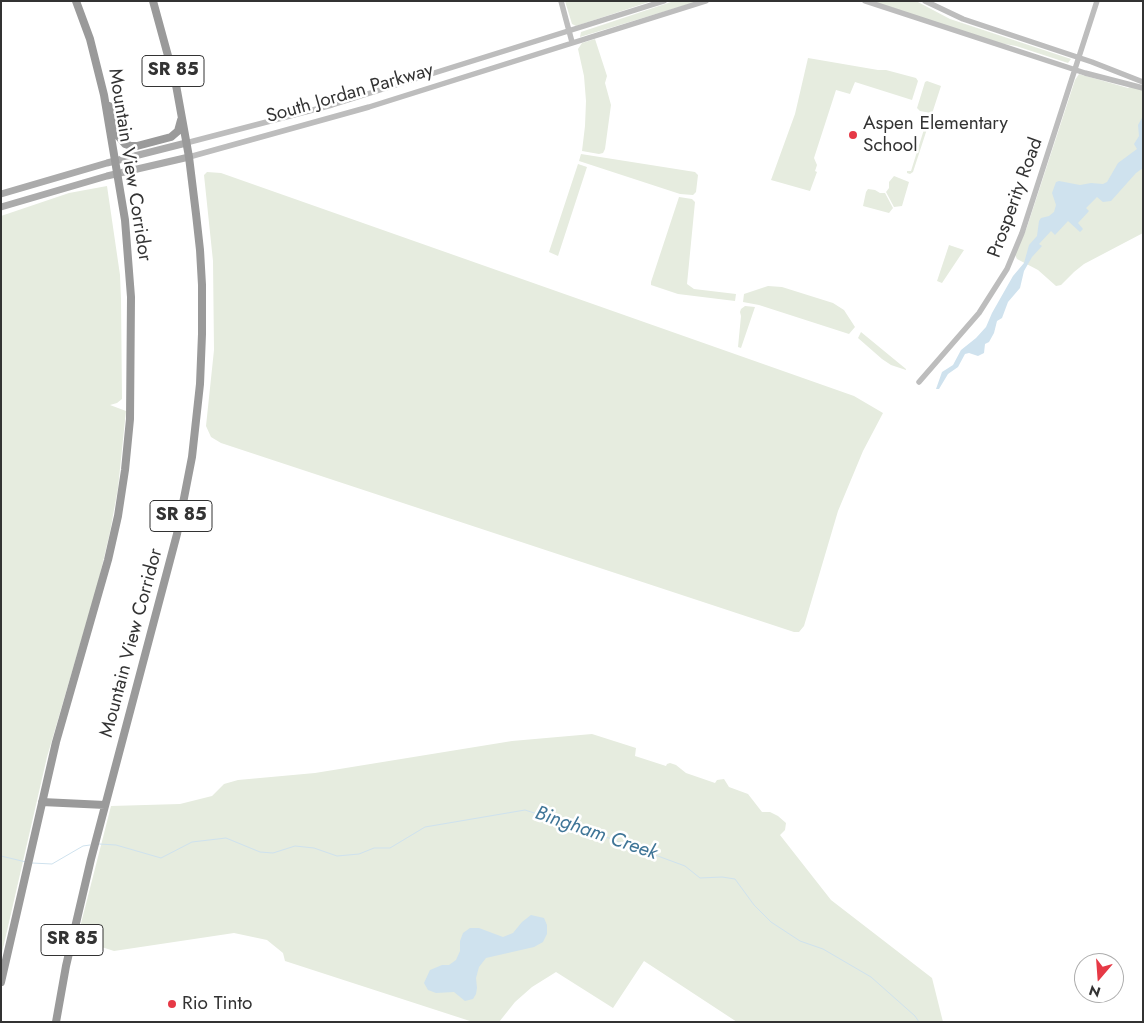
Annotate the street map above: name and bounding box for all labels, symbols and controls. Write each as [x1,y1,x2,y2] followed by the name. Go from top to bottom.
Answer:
[142,56,204,86] road number: SR 85
[264,59,436,129] street label: South Jordan Parkway
[103,67,155,263] street label: Mountain View Corridor
[863,113,1008,157] place label: Aspen Elementary School
[847,129,859,141] marker: Aspen Elementary School
[984,135,1048,261] street label: Prosperity Road
[150,501,212,532] road number: SR 85
[96,546,168,740] street label: Mountain View Corridor
[532,802,660,866] water label: Bingham Creek
[41,924,103,956] road number: SR 85
[1074,953,1124,1003] north arrow
[1086,980,1103,1003] text: N
[182,993,252,1015] place label: Rio Tinto
[166,998,178,1010] marker: Rio Tinto

